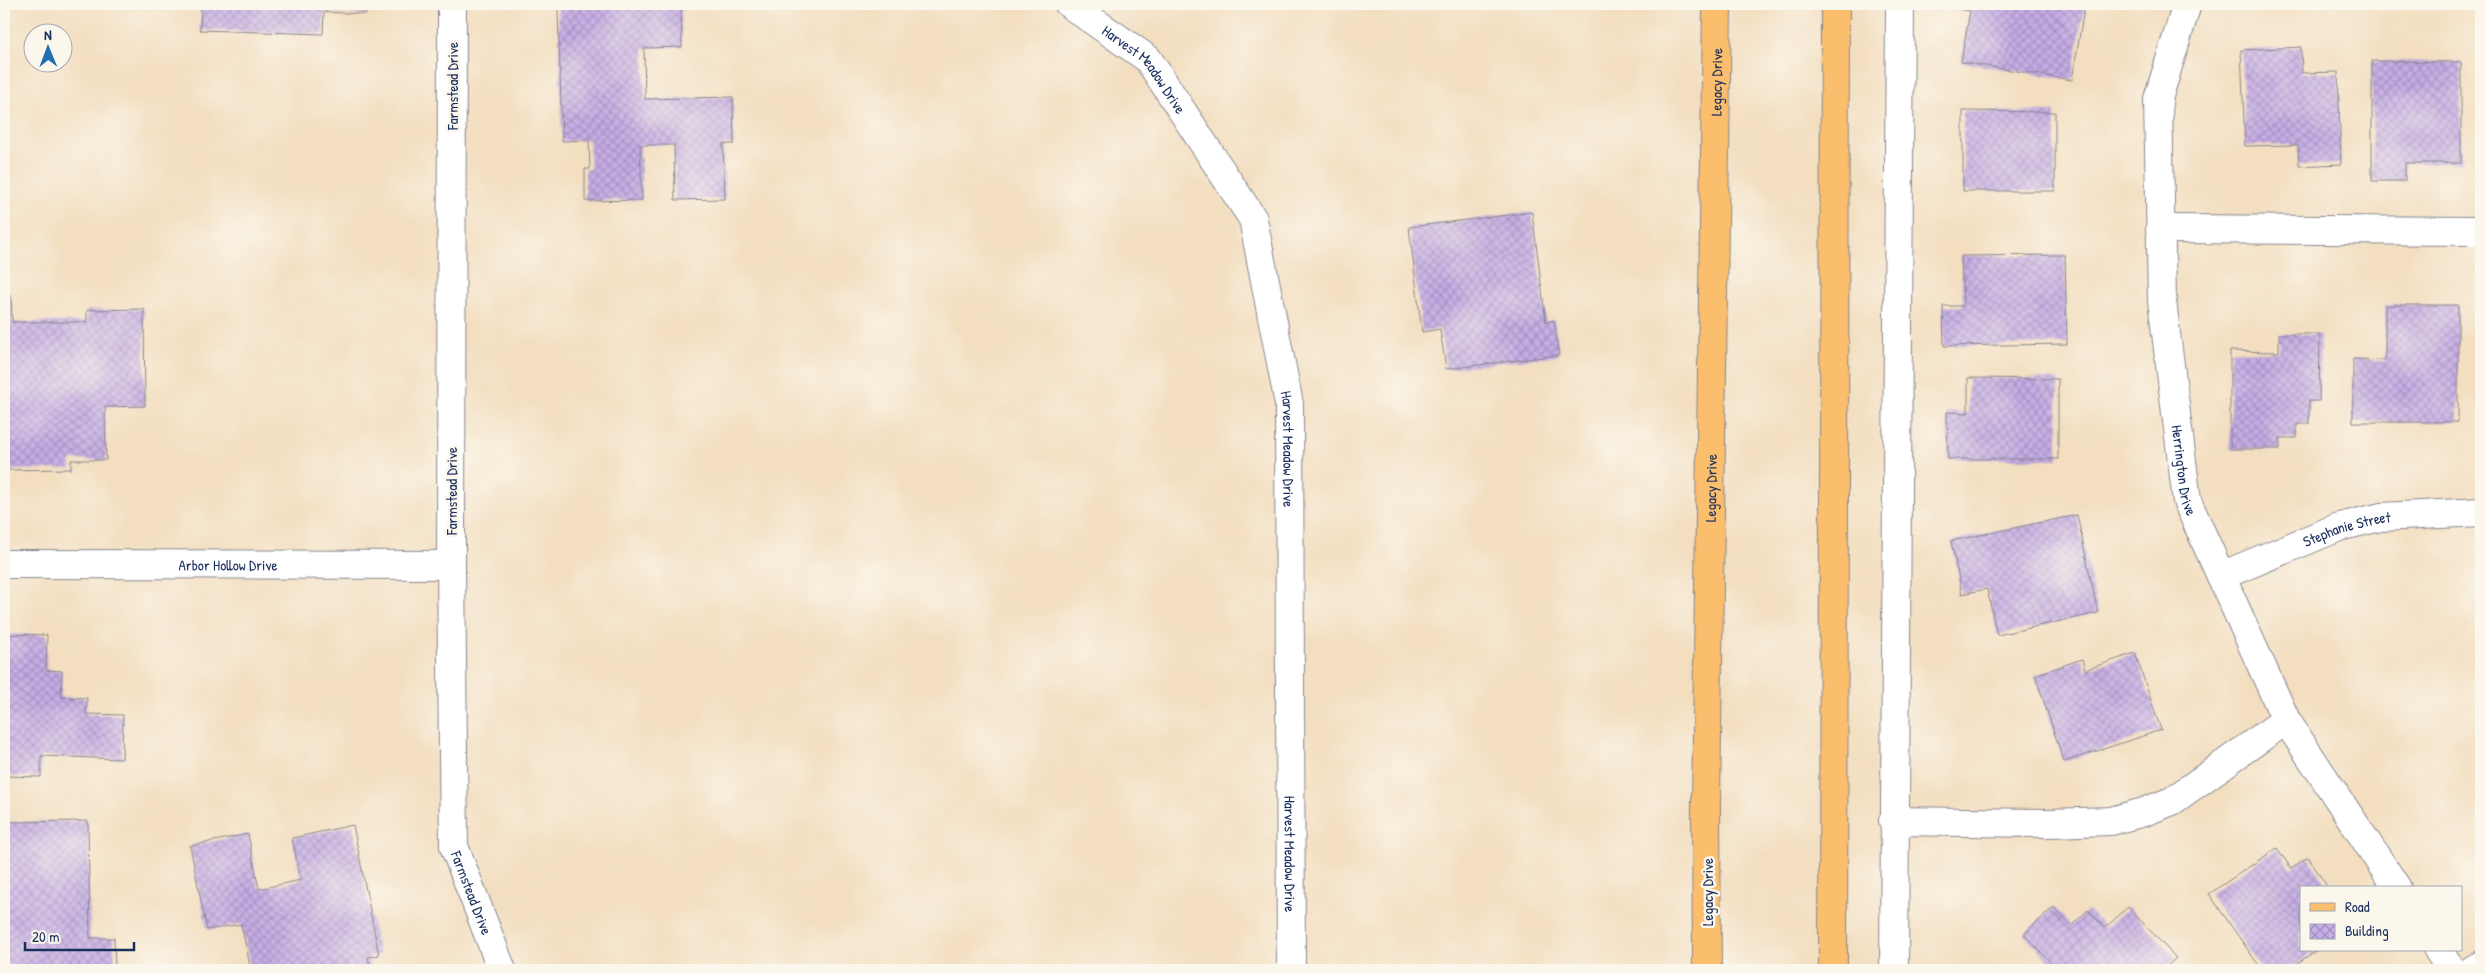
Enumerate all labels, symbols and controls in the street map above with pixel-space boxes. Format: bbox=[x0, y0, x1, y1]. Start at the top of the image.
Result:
street label: Harvest Meadow Drive bbox=[1098, 20, 1191, 117]
north arrow bbox=[22, 22, 72, 72]
text: N bbox=[44, 25, 52, 44]
street label: Farmstead Drive bbox=[442, 42, 463, 131]
street label: Legacy Drive bbox=[1705, 48, 1727, 116]
street label: Harvest Meadow Drive bbox=[1276, 389, 1300, 507]
street label: Herrington Drive bbox=[2167, 424, 2203, 519]
street label: Farmstead Drive bbox=[441, 447, 462, 536]
street label: Legacy Drive bbox=[1699, 454, 1721, 522]
street label: Stephanie Street bbox=[2300, 506, 2392, 551]
street label: Arbor Hollow Drive bbox=[179, 554, 277, 575]
street label: Harvest Meadow Drive bbox=[1280, 796, 1301, 912]
street label: Farmstead Drive bbox=[446, 847, 498, 937]
street label: Legacy Drive bbox=[1697, 858, 1718, 926]
legend bbox=[2300, 886, 2462, 952]
text: Road bbox=[2345, 896, 2370, 917]
scale bar bbox=[25, 919, 134, 951]
text: Building bbox=[2345, 920, 2389, 941]
text: 20 m bbox=[32, 926, 59, 947]

